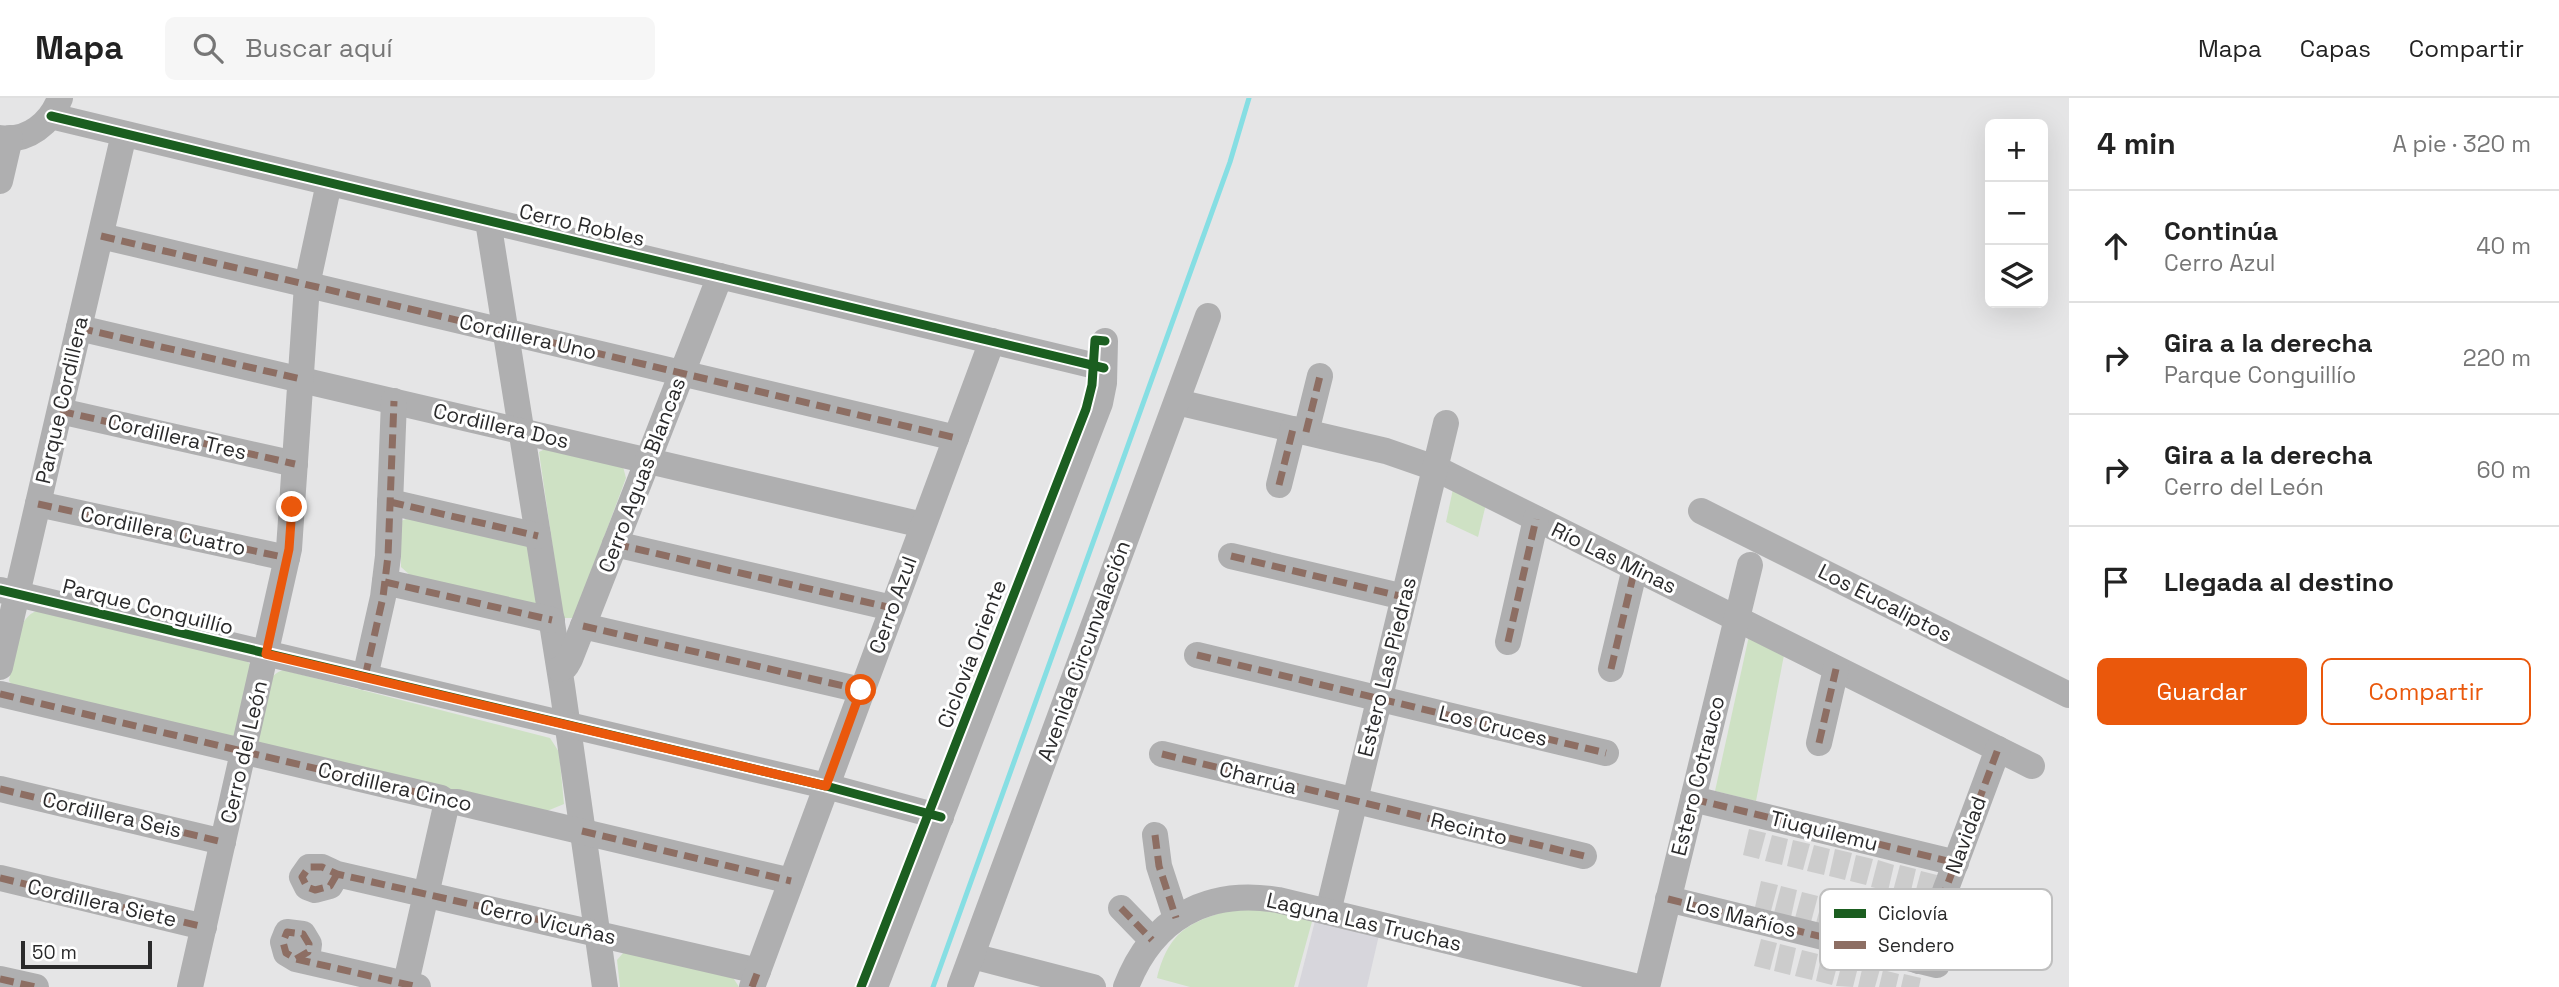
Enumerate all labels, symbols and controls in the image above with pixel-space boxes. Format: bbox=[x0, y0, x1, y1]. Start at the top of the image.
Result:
search box bbox=[165, 17, 655, 80]
text: Mapa bbox=[35, 27, 123, 69]
icon: search bbox=[189, 29, 227, 67]
text: Buscar aquí bbox=[245, 31, 393, 65]
text: Mapa bbox=[2198, 33, 2262, 64]
text: Capas bbox=[2300, 33, 2371, 64]
text: Compartir bbox=[2409, 33, 2524, 64]
map controls bbox=[1985, 119, 2048, 308]
button: + bbox=[1985, 119, 2048, 182]
text: 4 min bbox=[2097, 124, 2176, 163]
text: A pie · 320 m bbox=[2393, 129, 2531, 159]
button: − bbox=[1985, 182, 2048, 245]
street label: Cerro Robles bbox=[517, 197, 648, 252]
text: Continúa bbox=[2164, 214, 2278, 248]
icon: ahead bbox=[2097, 227, 2135, 265]
text: 40 m bbox=[2476, 231, 2531, 261]
button: layers bbox=[1985, 245, 2048, 308]
text: Cerro Azul bbox=[2164, 248, 2275, 278]
street label: Cordillera Uno bbox=[457, 308, 599, 365]
street label: Parque Cordillera bbox=[29, 313, 94, 486]
text: Gira a la derecha bbox=[2164, 326, 2373, 360]
icon: right bbox=[2097, 339, 2135, 377]
text: 220 m bbox=[2463, 343, 2531, 373]
text: Parque Conguillío bbox=[2164, 360, 2356, 390]
street label: Cerro Aguas Blancas bbox=[592, 373, 691, 576]
street label: Cordillera Dos bbox=[431, 397, 572, 454]
street label: Cordillera Tres bbox=[105, 407, 249, 466]
text: Gira a la derecha bbox=[2164, 438, 2373, 472]
icon: right bbox=[2097, 451, 2135, 489]
text: 60 m bbox=[2476, 455, 2531, 485]
text: Cerro del León bbox=[2164, 472, 2324, 502]
route end bbox=[276, 491, 307, 522]
street label: Cordillera Cuatro bbox=[78, 500, 248, 561]
street label: Río Las Minas bbox=[1547, 516, 1681, 599]
street label: Avenida Circunvalación bbox=[1031, 537, 1136, 765]
street label: Cerro Azul bbox=[862, 552, 923, 657]
street label: Los Eucaliptos bbox=[1814, 557, 1957, 648]
icon: arrive bbox=[2097, 563, 2135, 601]
text: Llegada al destino bbox=[2164, 565, 2394, 599]
street label: Parque Conguillío bbox=[60, 572, 237, 641]
street label: Estero Las Piedras bbox=[1351, 574, 1422, 760]
street label: Ciclovía Oriente bbox=[931, 576, 1012, 732]
button: Guardar bbox=[2097, 658, 2307, 725]
button: Compartir bbox=[2321, 658, 2531, 725]
route start bbox=[845, 674, 876, 705]
street label: Cerro del León bbox=[214, 678, 273, 826]
street label: Estero Cotrauco bbox=[1665, 693, 1730, 859]
street label: Los Cruces bbox=[1436, 699, 1550, 752]
street label: Charrúa bbox=[1216, 755, 1300, 800]
street label: Cordillera Cinco bbox=[315, 756, 475, 817]
street label: Cordillera Seis bbox=[40, 785, 184, 844]
street label: Navidad bbox=[1939, 792, 1992, 877]
street label: Tiuquilemu bbox=[1767, 804, 1881, 857]
street label: Recinto bbox=[1428, 806, 1510, 851]
street label: Cordillera Siete bbox=[25, 872, 179, 933]
street label: Laguna Las Truchas bbox=[1264, 886, 1464, 957]
legend bbox=[1820, 889, 2052, 970]
street label: Los Mañíos bbox=[1683, 890, 1799, 943]
street label: Cerro Vicuñas bbox=[477, 893, 619, 950]
text: Ciclovía bbox=[1878, 901, 1948, 926]
text: Sendero bbox=[1878, 933, 1955, 958]
scale bar bbox=[21, 938, 152, 970]
text: 50 m bbox=[32, 940, 77, 965]

